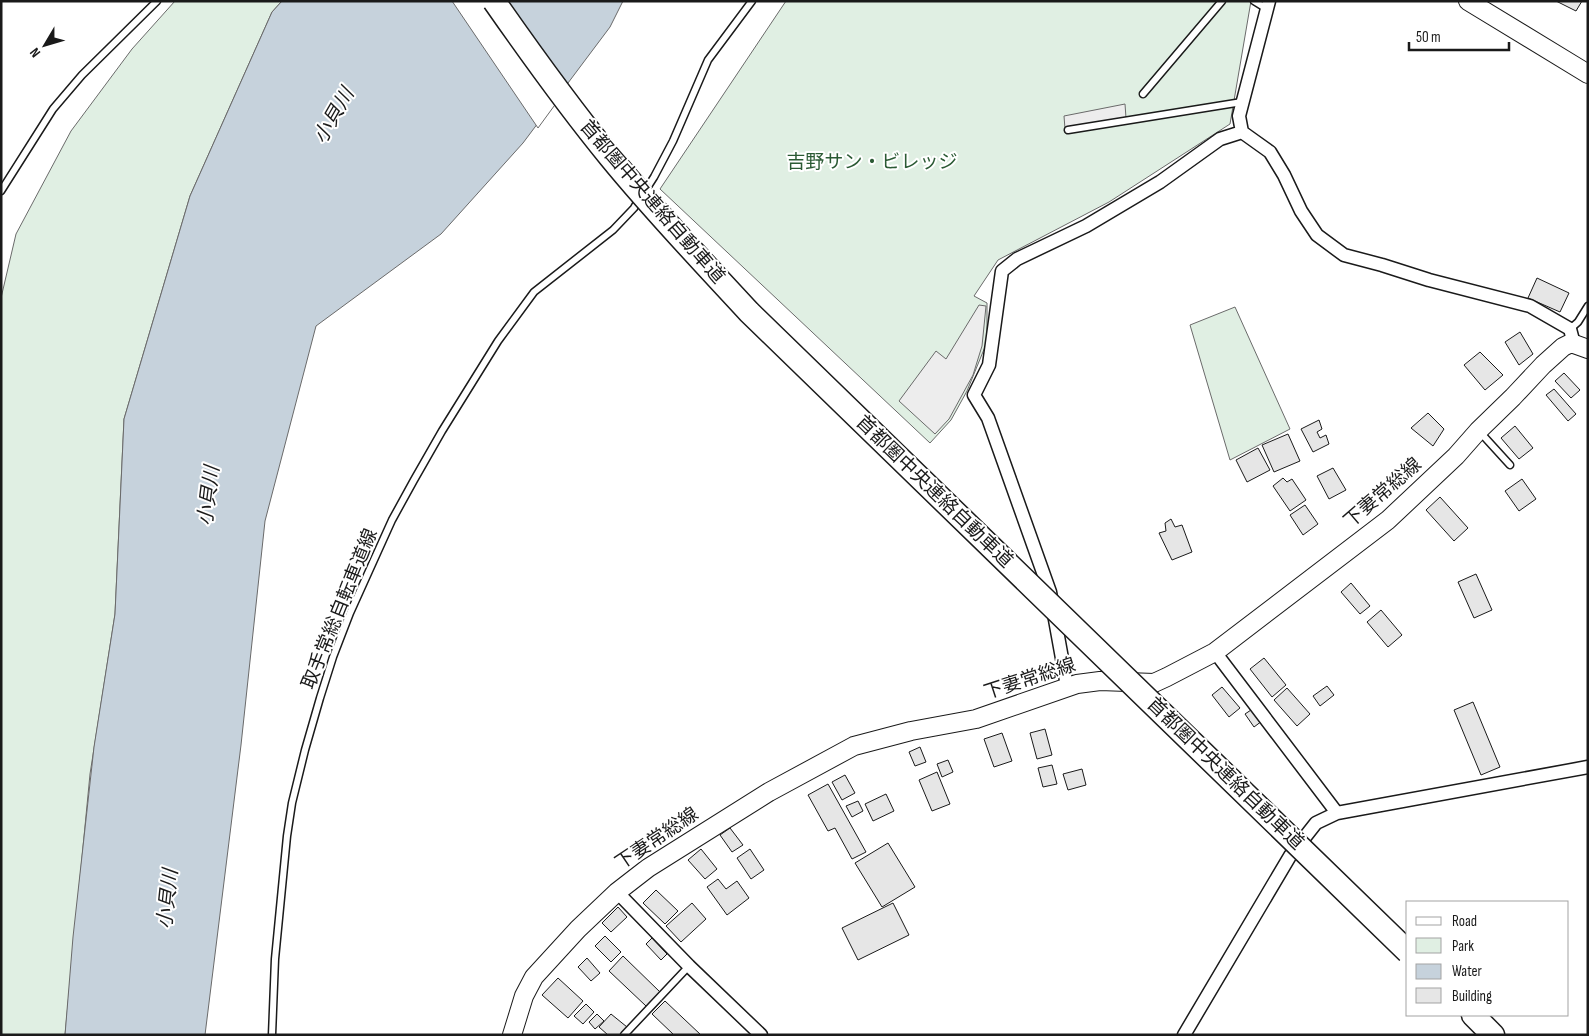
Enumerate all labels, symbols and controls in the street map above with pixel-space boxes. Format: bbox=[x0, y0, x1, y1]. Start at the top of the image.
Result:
north arrow bbox=[20, 20, 70, 70]
scale bar bbox=[1409, 20, 1509, 52]
text: 50 m bbox=[1416, 28, 1441, 47]
text: N bbox=[26, 45, 44, 61]
water label: 小貝川 bbox=[309, 82, 360, 148]
street label: 首都圏中央連絡自動車道 bbox=[575, 116, 729, 288]
park label: 吉野サン・ビレッジ bbox=[786, 151, 958, 174]
street label: 首都圏中央連絡自動車道 bbox=[851, 411, 1017, 573]
street label: 下妻常総線 bbox=[1340, 453, 1426, 533]
water label: 小貝川 bbox=[193, 463, 225, 527]
street label: 取手常総自転車道線 bbox=[297, 525, 383, 693]
street label: 下妻常総線 bbox=[981, 653, 1079, 705]
street label: 首都圏中央連絡自動車道 bbox=[1142, 693, 1308, 855]
street label: 下妻常総線 bbox=[611, 803, 703, 875]
water label: 小貝川 bbox=[153, 866, 183, 930]
legend bbox=[1406, 901, 1569, 1016]
text: Road bbox=[1452, 912, 1477, 931]
text: Park bbox=[1452, 937, 1474, 956]
text: Water bbox=[1452, 962, 1483, 981]
text: Building bbox=[1452, 987, 1492, 1006]

